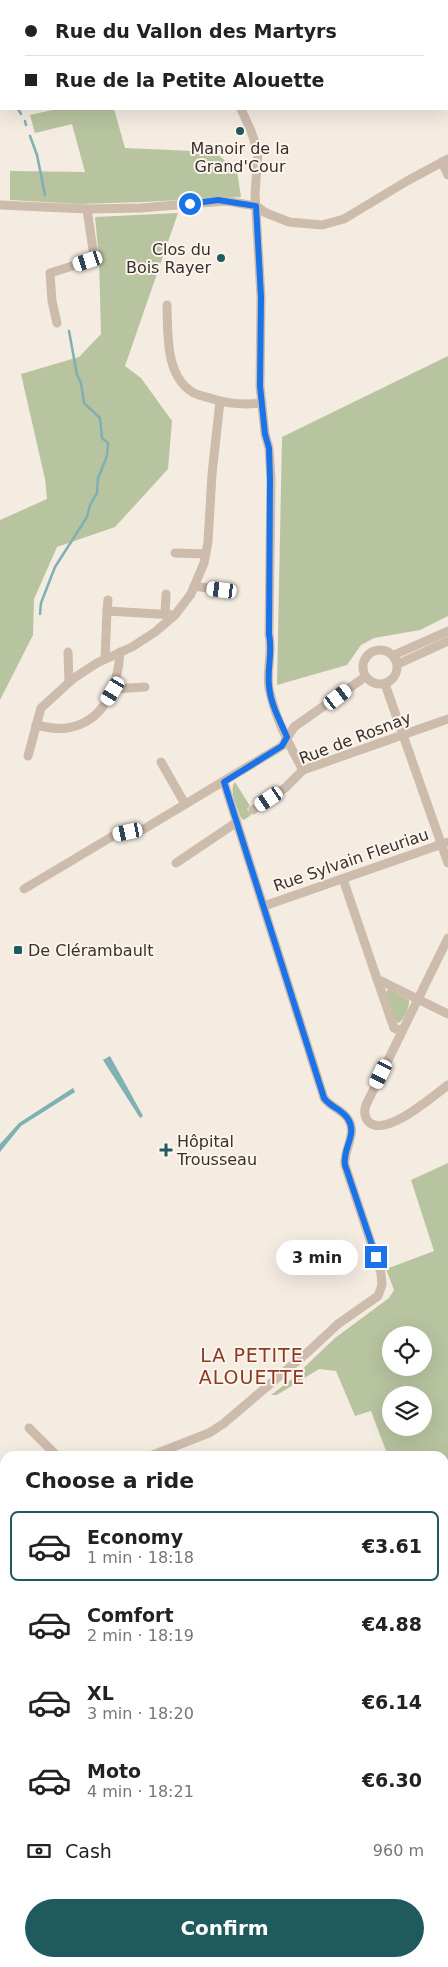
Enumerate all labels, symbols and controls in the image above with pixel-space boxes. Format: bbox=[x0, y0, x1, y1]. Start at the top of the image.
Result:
text: Rue du Vallon des Martyrs bbox=[55, 20, 337, 42]
text: Rue de la Petite Alouette bbox=[55, 69, 324, 91]
marker: Manoir de la Grand'Cour bbox=[234, 125, 246, 137]
place label: Manoir de la Grand'Cour bbox=[191, 139, 289, 176]
route start bbox=[179, 193, 201, 215]
place label: Clos du Bois Rayer bbox=[126, 240, 211, 277]
car bbox=[71, 249, 104, 273]
marker: Clos du Bois Rayer bbox=[215, 252, 227, 264]
car bbox=[206, 581, 237, 599]
car bbox=[98, 674, 127, 708]
car bbox=[321, 682, 354, 712]
street label: Rue de Rosnay bbox=[296, 708, 414, 768]
car bbox=[252, 784, 285, 814]
car bbox=[111, 822, 144, 842]
street label: Rue Sylvain Fleuriau bbox=[271, 824, 431, 896]
place label: De Clérambault bbox=[28, 941, 154, 960]
marker: De Clérambault bbox=[12, 944, 24, 956]
car bbox=[367, 1057, 394, 1091]
place label: Hôpital Trousseau bbox=[176, 1132, 257, 1169]
marker: Hôpital Trousseau bbox=[159, 1143, 173, 1157]
callout: 3 min bbox=[276, 1240, 358, 1274]
route end bbox=[365, 1246, 387, 1268]
text: 3 min bbox=[292, 1248, 342, 1267]
map controls bbox=[382, 1326, 432, 1436]
button: locate bbox=[382, 1326, 432, 1376]
district label: LA PETITE ALOUETTE bbox=[199, 1344, 305, 1388]
button: layers bbox=[382, 1386, 432, 1436]
text: Choose a ride bbox=[25, 1468, 194, 1493]
icon: car bbox=[27, 1524, 72, 1569]
text: Economy bbox=[87, 1526, 183, 1548]
text: €3.61 bbox=[362, 1535, 422, 1557]
text: 1 min · 18:18 bbox=[87, 1548, 194, 1567]
icon: car bbox=[27, 1602, 72, 1647]
text: Comfort bbox=[87, 1604, 174, 1626]
text: €4.88 bbox=[362, 1613, 422, 1635]
text: 2 min · 18:19 bbox=[87, 1626, 194, 1645]
icon: car bbox=[27, 1680, 72, 1725]
text: XL bbox=[87, 1682, 114, 1704]
text: €6.14 bbox=[362, 1691, 422, 1713]
text: 3 min · 18:20 bbox=[87, 1704, 194, 1723]
icon: car bbox=[27, 1758, 72, 1803]
text: Moto bbox=[87, 1760, 141, 1782]
text: €6.30 bbox=[362, 1769, 422, 1791]
text: 4 min · 18:21 bbox=[87, 1782, 194, 1801]
icon: cash bbox=[25, 1837, 53, 1865]
text: Cash bbox=[65, 1840, 112, 1862]
text: 960 m bbox=[373, 1841, 424, 1860]
button: Confirm bbox=[25, 1899, 424, 1957]

